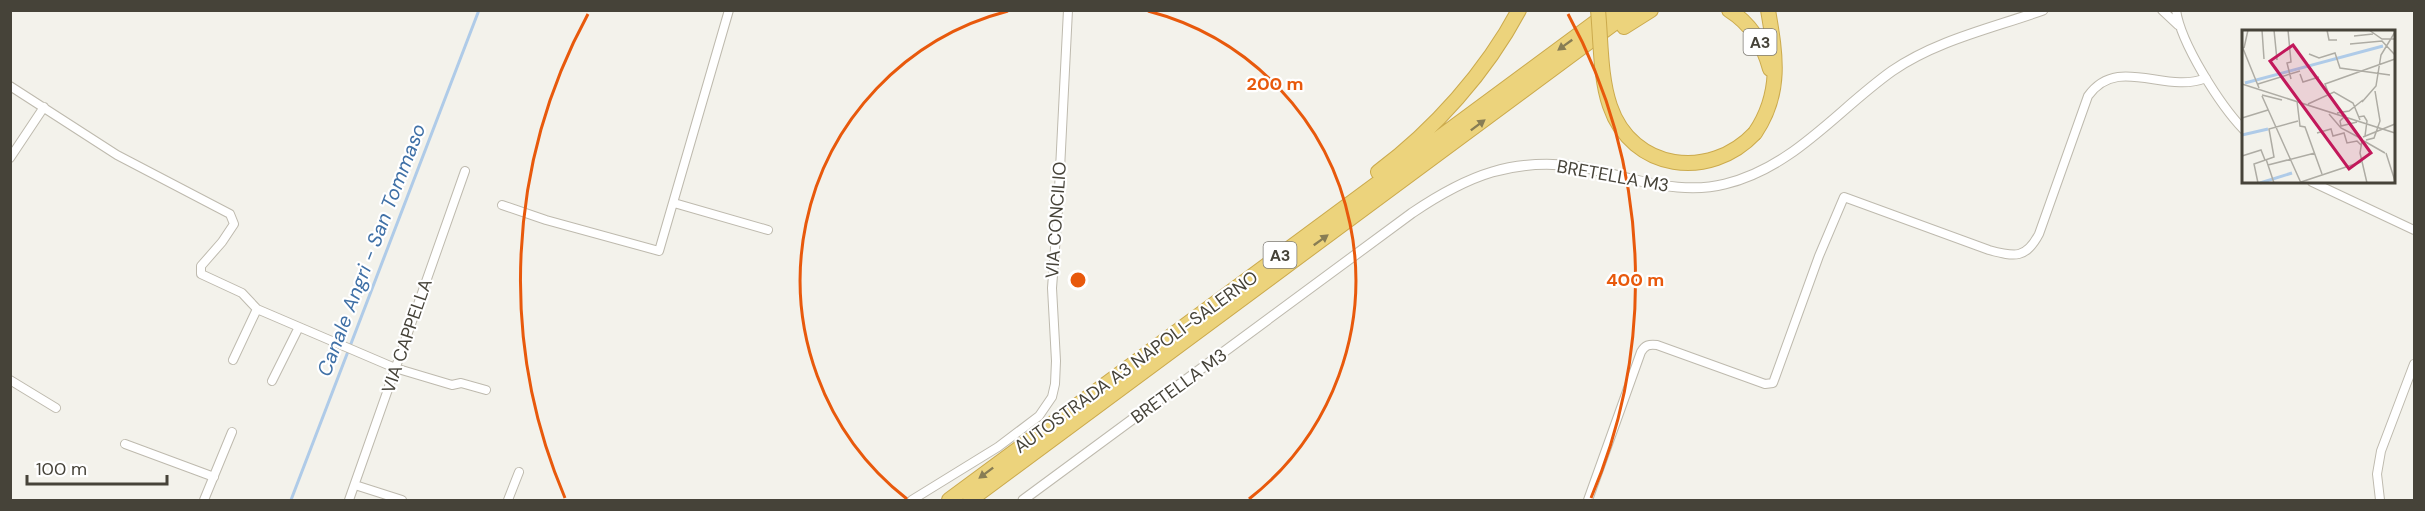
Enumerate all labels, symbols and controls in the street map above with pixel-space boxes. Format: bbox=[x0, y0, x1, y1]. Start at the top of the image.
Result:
road number: A3 bbox=[1744, 29, 1776, 55]
inset map bbox=[2242, 30, 2395, 183]
one-way arrow bbox=[1557, 39, 1573, 51]
text: 200 m bbox=[1247, 72, 1303, 96]
one-way arrow bbox=[1470, 118, 1486, 131]
water label: Canale Angri - San Tommaso bbox=[311, 120, 431, 380]
street label: BRETELLA M3 bbox=[1555, 154, 1671, 198]
street label: VIA CONCILIO bbox=[1040, 161, 1072, 279]
one-way arrow bbox=[1313, 234, 1329, 247]
road number: A3 bbox=[1264, 242, 1296, 268]
street label: AUTOSTRADA A3 NAPOLI-SALERNO bbox=[1009, 265, 1263, 459]
text: 400 m bbox=[1606, 268, 1664, 292]
centre of rings bbox=[1068, 270, 1088, 290]
street label: VIA CAPPELLA bbox=[376, 276, 438, 396]
street label: BRETELLA M3 bbox=[1126, 343, 1232, 429]
scale bar bbox=[27, 448, 166, 486]
text: 100 m bbox=[36, 457, 87, 481]
one-way arrow bbox=[978, 467, 994, 479]

